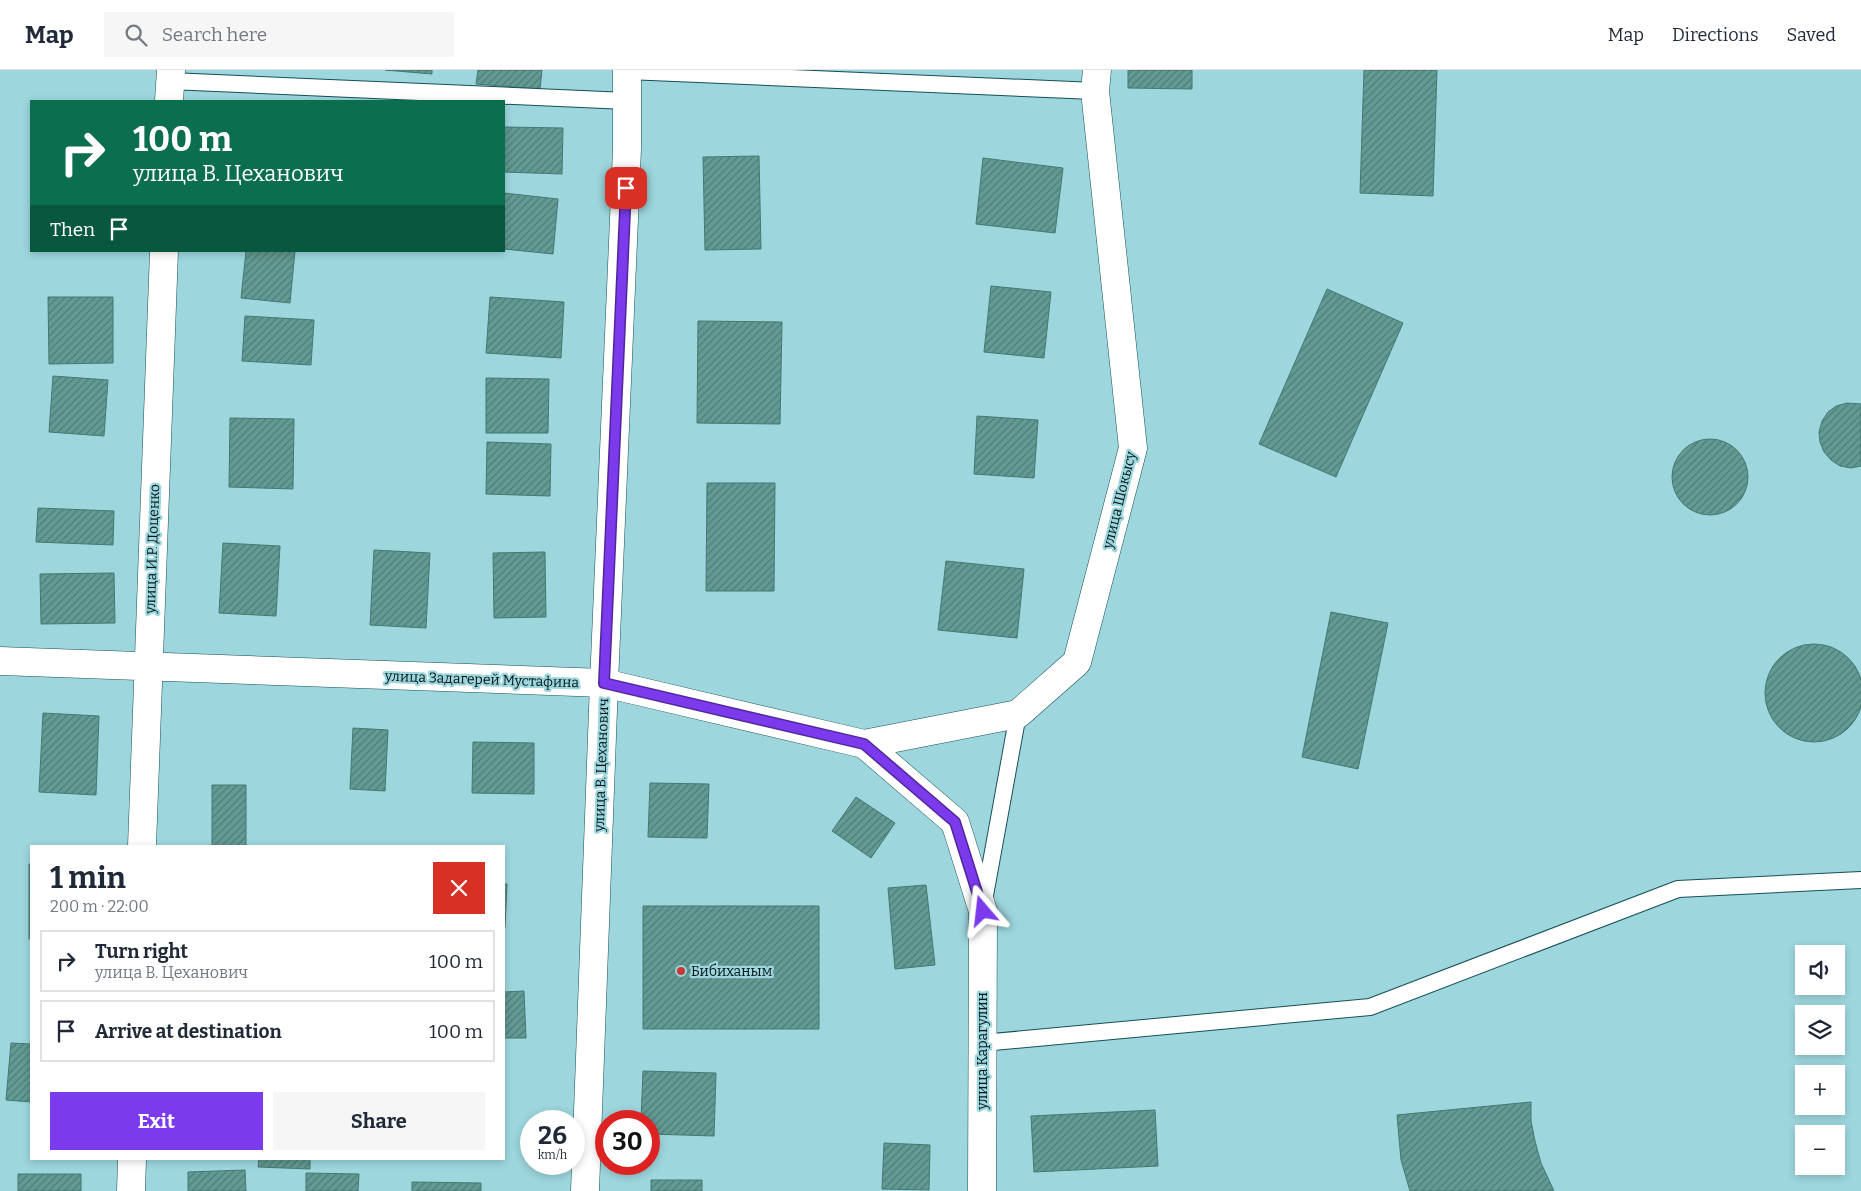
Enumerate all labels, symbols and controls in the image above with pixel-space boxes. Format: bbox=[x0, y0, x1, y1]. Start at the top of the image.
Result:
search box bbox=[104, 12, 454, 57]
text: Map bbox=[25, 21, 74, 49]
icon: search bbox=[122, 21, 150, 49]
text: Search here bbox=[162, 23, 267, 46]
text: Map bbox=[1608, 24, 1644, 46]
text: Directions bbox=[1672, 24, 1759, 46]
text: Saved bbox=[1787, 24, 1836, 46]
text: 100 m bbox=[133, 118, 232, 160]
icon: right bbox=[50, 120, 115, 185]
text: улица В. Цеханович bbox=[133, 160, 343, 187]
pin bbox=[605, 167, 647, 209]
icon: arrive bbox=[612, 174, 640, 202]
icon: arrive bbox=[105, 215, 133, 243]
text: Then bbox=[50, 218, 95, 241]
street label: улица Шокысу bbox=[1099, 449, 1140, 552]
street label: улица И.Р. Доценко bbox=[142, 484, 163, 615]
street label: улица Задагерей Мустафина bbox=[384, 668, 580, 691]
street label: улица В. Цеханович bbox=[591, 698, 612, 833]
text: 1 min bbox=[50, 860, 126, 896]
button: close bbox=[433, 862, 485, 914]
position arrow bbox=[956, 884, 1008, 936]
text: 200 m · 22:00 bbox=[50, 897, 149, 916]
text: Turn right bbox=[95, 940, 188, 963]
map controls bbox=[1795, 945, 1845, 1175]
button: sound bbox=[1795, 945, 1845, 995]
icon: right bbox=[52, 947, 80, 975]
text: 100 m bbox=[429, 950, 483, 973]
text: улица В. Цеханович bbox=[95, 963, 248, 982]
place label: Бибиханым bbox=[691, 963, 773, 980]
marker: Бибиханым bbox=[675, 965, 687, 977]
street label: улица Карагулин bbox=[974, 992, 991, 1111]
button: layers bbox=[1795, 1005, 1845, 1055]
icon: arrive bbox=[52, 1017, 80, 1045]
text: Arrive at destination bbox=[95, 1020, 282, 1043]
text: 100 m bbox=[429, 1020, 483, 1043]
button: + bbox=[1795, 1065, 1845, 1115]
button: Exit bbox=[50, 1092, 263, 1150]
button: Share bbox=[273, 1092, 485, 1150]
speed limit sign: 30 bbox=[595, 1110, 660, 1175]
text: 26 bbox=[538, 1121, 567, 1151]
button: − bbox=[1795, 1125, 1845, 1175]
text: km/h bbox=[538, 1148, 567, 1162]

